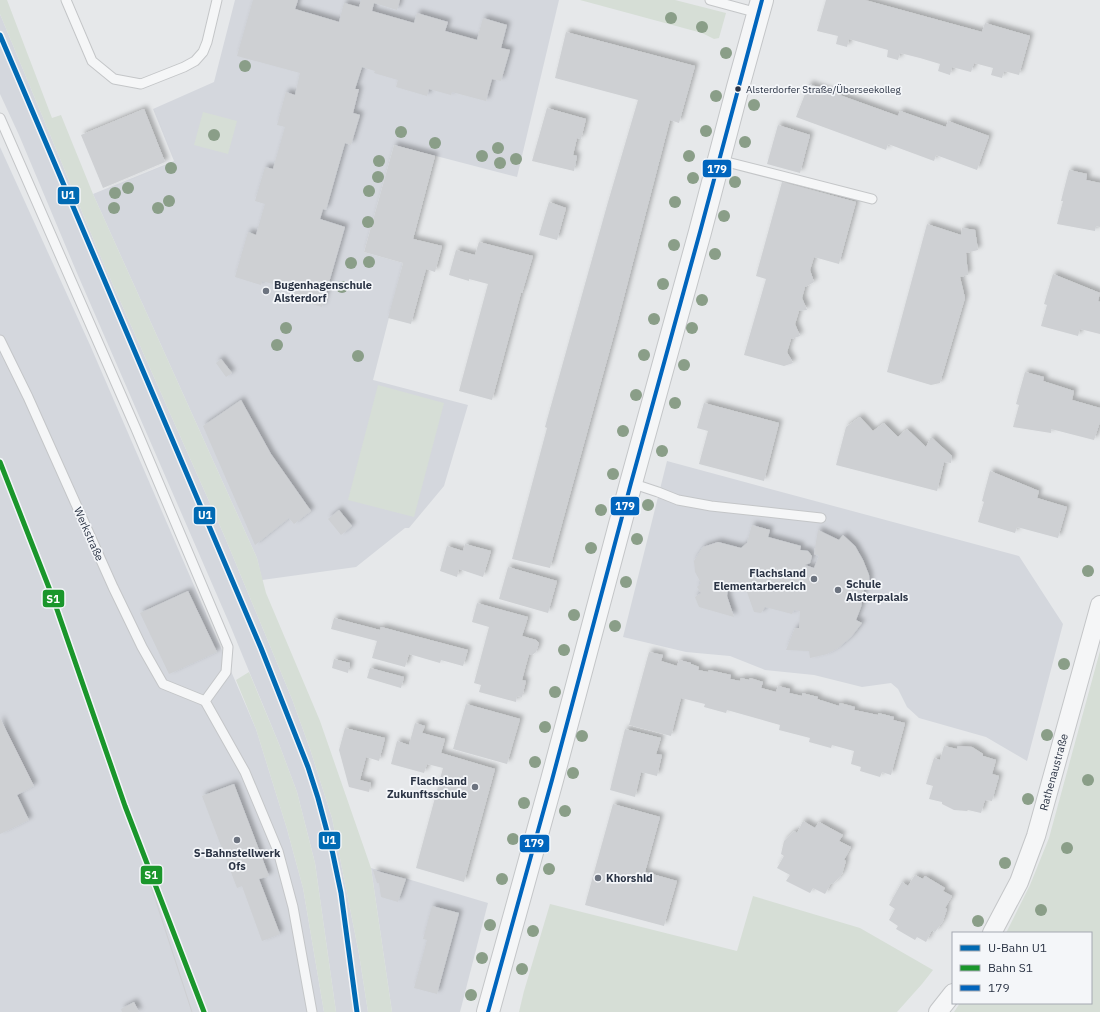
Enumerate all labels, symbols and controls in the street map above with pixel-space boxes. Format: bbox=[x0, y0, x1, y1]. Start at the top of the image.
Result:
place label: Alsterdorfer Straße/Überseekolleg bbox=[746, 83, 902, 96]
marker: Alsterdorfer Straße/Überseekolleg bbox=[733, 84, 743, 94]
line badge: 179 bbox=[702, 159, 732, 178]
text: 179 bbox=[707, 162, 727, 176]
line badge: U1 bbox=[57, 186, 80, 205]
text: U1 bbox=[61, 188, 76, 202]
place label: Bugenhagenschule Alsterdorf bbox=[274, 278, 372, 305]
marker: Bugenhagenschule Alsterdorf bbox=[261, 286, 271, 296]
line badge: 179 bbox=[610, 496, 640, 516]
text: 179 bbox=[615, 499, 635, 513]
street label: Werkstraße bbox=[71, 505, 107, 563]
line badge: U1 bbox=[193, 506, 216, 525]
text: U1 bbox=[198, 508, 213, 522]
place label: Flachsland Elementarbereich bbox=[713, 566, 806, 593]
marker: Flachsland Elementarbereich bbox=[809, 574, 819, 584]
place label: Schule Alsterpalais bbox=[846, 577, 909, 604]
marker: Schule Alsterpalais bbox=[833, 585, 843, 595]
line badge: S1 bbox=[42, 589, 65, 608]
text: S1 bbox=[46, 592, 60, 606]
street label: Rathenaustraße bbox=[1036, 732, 1071, 812]
place label: Flachsland Zukunftsschule bbox=[387, 774, 467, 801]
marker: Flachsland Zukunftsschule bbox=[470, 782, 480, 792]
line badge: U1 bbox=[318, 831, 341, 850]
text: U1 bbox=[322, 833, 337, 847]
line badge: 179 bbox=[519, 834, 550, 853]
marker: S-Bahnstellwerk Ofs bbox=[232, 835, 242, 845]
text: 179 bbox=[524, 836, 544, 850]
place label: S-Bahnstellwerk Ofs bbox=[194, 846, 281, 873]
line badge: S1 bbox=[140, 865, 163, 885]
text: S1 bbox=[144, 868, 158, 882]
place label: Khorshid bbox=[606, 871, 653, 885]
marker: Khorshid bbox=[593, 873, 603, 883]
legend bbox=[952, 932, 1092, 1004]
text: U-Bahn U1 bbox=[988, 940, 1047, 955]
text: Bahn S1 bbox=[988, 960, 1033, 975]
text: 179 bbox=[988, 980, 1010, 995]

